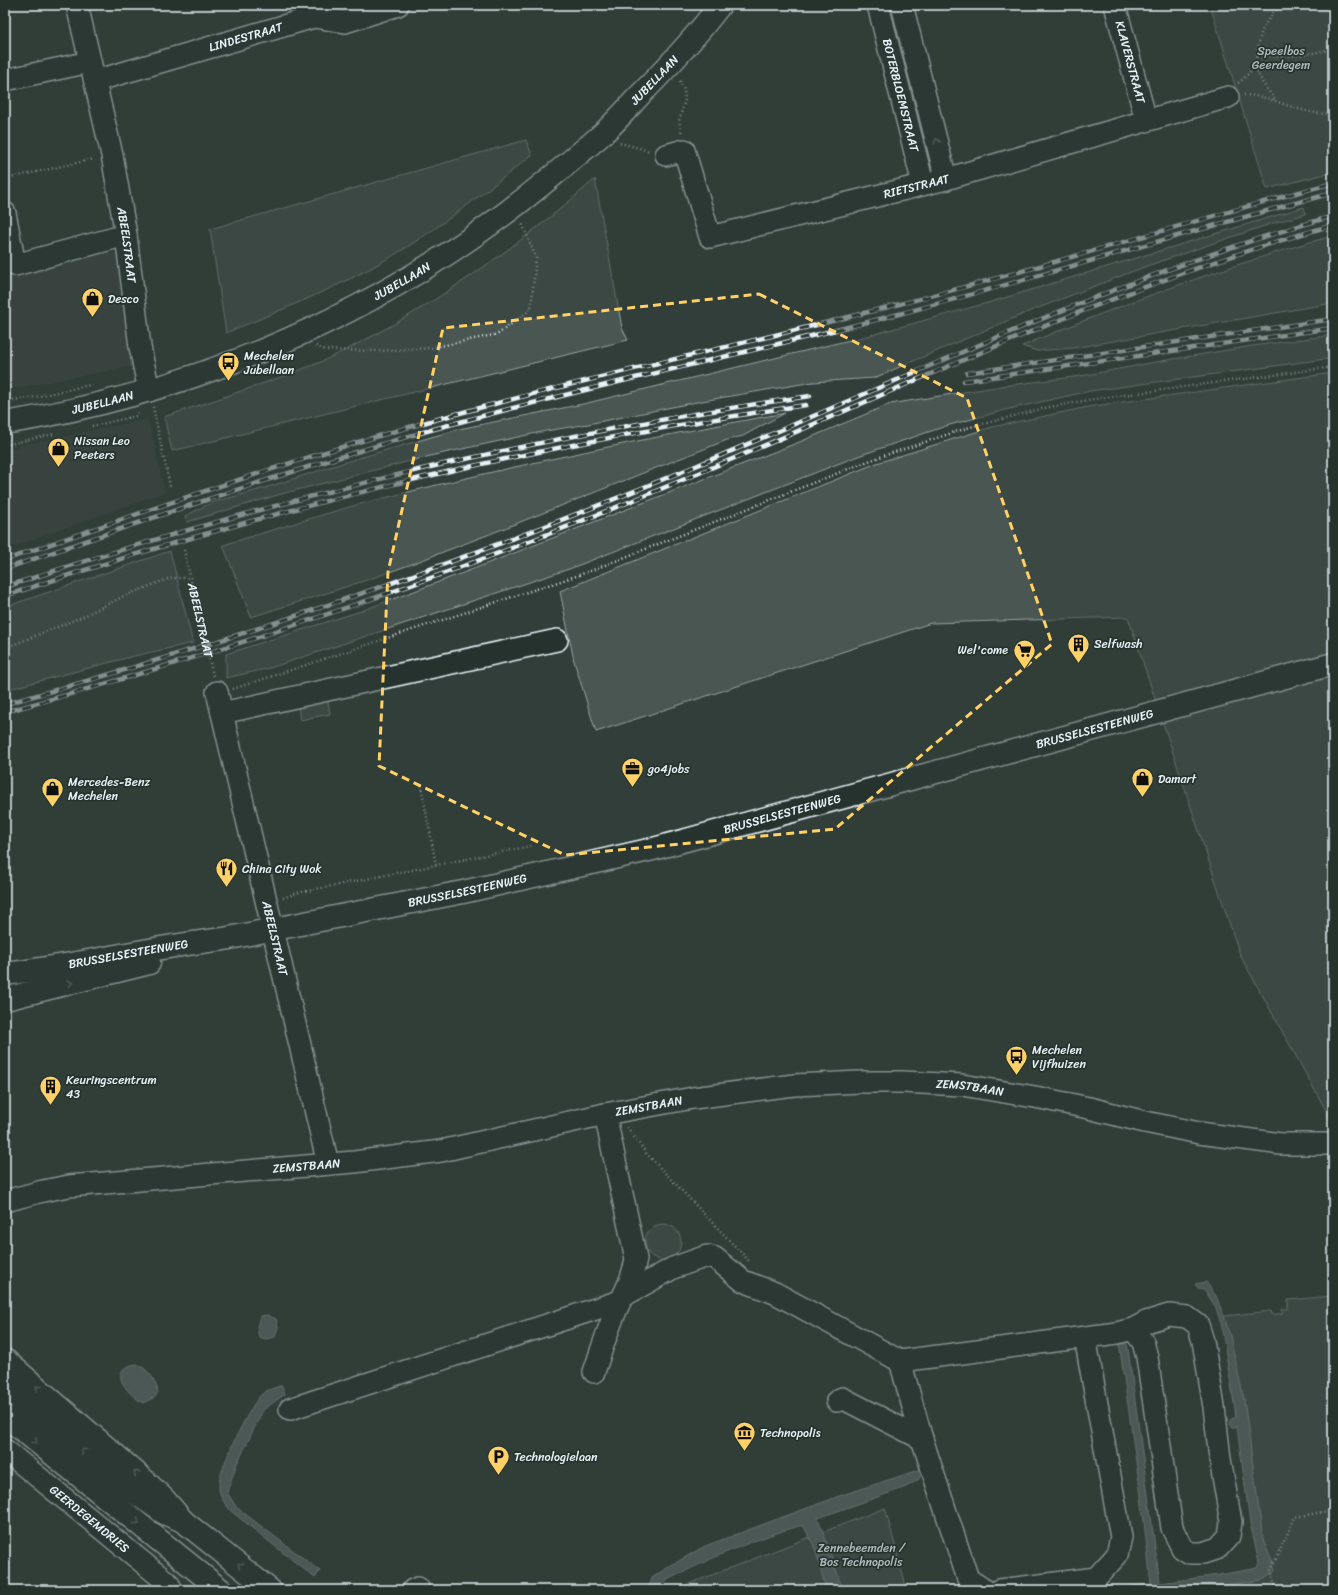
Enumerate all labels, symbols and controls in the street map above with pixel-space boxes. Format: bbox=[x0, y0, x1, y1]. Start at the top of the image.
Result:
street label: LINDESTRAAT bbox=[206, 15, 287, 58]
street label: KLAVERSTRAAT bbox=[1109, 18, 1152, 106]
street label: BOTERBLOEMSTRAAT bbox=[876, 36, 926, 156]
park label: Speelbos Geerdegem bbox=[1252, 40, 1310, 76]
street label: JUBELLAAN bbox=[624, 49, 685, 111]
one-way arrow bbox=[933, 138, 941, 144]
street label: RIETSTRAAT bbox=[881, 167, 953, 205]
street label: ABEELSTRAAT bbox=[110, 204, 143, 285]
street label: JUBELLAAN bbox=[369, 256, 436, 307]
shop icon: Desco bbox=[80, 286, 106, 319]
place label: Desco bbox=[108, 288, 139, 310]
place label: Mechelen Jubellaan bbox=[243, 345, 295, 381]
bus stop icon: Mechelen Jubellaan bbox=[215, 350, 241, 383]
street label: JUBELLAAN bbox=[69, 384, 137, 421]
place label: Nissan Leo Peeters bbox=[74, 430, 130, 466]
shop icon: Nissan Leo Peeters bbox=[46, 435, 72, 468]
street label: ABEELSTRAAT bbox=[181, 580, 220, 661]
building icon: Selfwash bbox=[1066, 631, 1092, 664]
place label: Selfwash bbox=[1094, 633, 1142, 655]
supermarket icon: Wel'come bbox=[1011, 637, 1037, 670]
place label: Wel'come bbox=[958, 639, 1008, 661]
street label: BRUSSELSESTEENWEG bbox=[1033, 702, 1156, 755]
office icon: go4jobs bbox=[620, 756, 646, 789]
place label: go4jobs bbox=[647, 758, 690, 780]
shop icon: Damart bbox=[1129, 766, 1155, 799]
place label: Damart bbox=[1158, 768, 1197, 790]
place label: Mercedes-Benz Mechelen bbox=[68, 771, 150, 807]
shop icon: Mercedes-Benz Mechelen bbox=[40, 776, 66, 809]
street label: BRUSSELSESTEENWEG bbox=[721, 787, 843, 840]
restaurant icon: China City Wok bbox=[213, 856, 239, 889]
place label: China City Wok bbox=[242, 858, 322, 880]
street label: BRUSSELSESTEENWEG bbox=[406, 867, 529, 914]
street label: ABEELSTRAAT bbox=[255, 898, 295, 979]
street label: BRUSSELSESTEENWEG bbox=[67, 933, 190, 975]
one-way arrow bbox=[67, 980, 73, 988]
place label: Mechelen Vijfhuizen bbox=[1032, 1039, 1086, 1075]
bus stop icon: Mechelen Vijfhuizen bbox=[1004, 1044, 1030, 1077]
place label: Keuringscentrum 43 bbox=[66, 1069, 157, 1105]
street label: ZEMSTBAAN bbox=[935, 1073, 1006, 1103]
building icon: Keuringscentrum 43 bbox=[38, 1074, 64, 1107]
street label: ZEMSTBAAN bbox=[613, 1089, 685, 1123]
street label: ZEMSTBAAN bbox=[271, 1152, 342, 1180]
one-way arrow bbox=[35, 1386, 42, 1393]
museum icon: Technopolis bbox=[731, 1420, 757, 1453]
place label: Technopolis bbox=[760, 1422, 821, 1444]
one-way arrow bbox=[31, 1436, 38, 1443]
parking icon: Technologielaan bbox=[486, 1444, 512, 1477]
place label: Technologielaan bbox=[514, 1446, 598, 1468]
one-way arrow bbox=[80, 1448, 87, 1455]
one-way arrow bbox=[134, 1471, 141, 1478]
street label: GEERDEGEMDRIES bbox=[44, 1479, 135, 1559]
one-way arrow bbox=[132, 1518, 139, 1525]
park label: Zennebeemden / Bos Technopolis bbox=[817, 1537, 907, 1573]
one-way arrow bbox=[237, 1563, 244, 1570]

